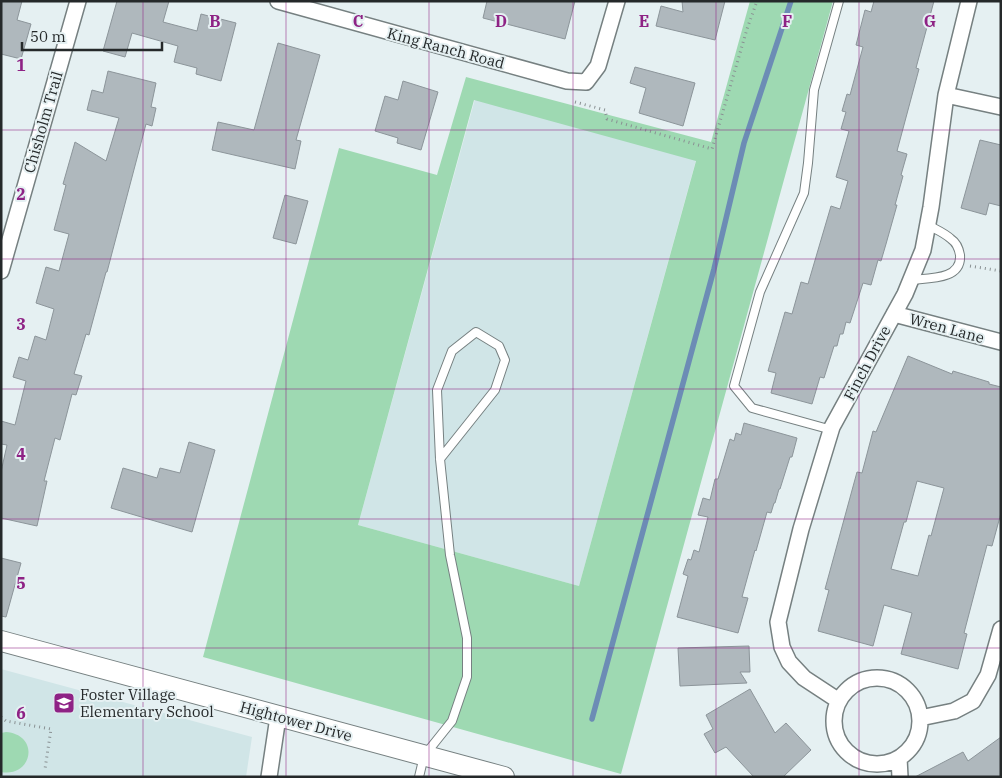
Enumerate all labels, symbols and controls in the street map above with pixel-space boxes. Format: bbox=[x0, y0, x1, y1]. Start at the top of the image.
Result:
text: B bbox=[209, 11, 221, 31]
text: C bbox=[353, 11, 363, 31]
text: D bbox=[495, 11, 507, 31]
text: E bbox=[639, 11, 649, 31]
text: F bbox=[782, 11, 792, 31]
text: G bbox=[924, 11, 936, 31]
scale bar bbox=[22, 20, 162, 52]
street label: King Ranch Road bbox=[385, 23, 507, 73]
text: 50 m bbox=[30, 27, 66, 46]
text: 1 bbox=[16, 55, 26, 75]
street label: Chisholm Trail bbox=[19, 69, 67, 175]
text: 2 bbox=[16, 184, 26, 204]
street label: Wren Lane bbox=[908, 309, 986, 347]
text: 3 bbox=[16, 314, 26, 334]
street label: Finch Drive bbox=[839, 322, 895, 404]
text: 4 bbox=[16, 444, 26, 464]
text: 5 bbox=[16, 573, 26, 593]
place label: Foster Village Elementary School bbox=[80, 685, 214, 721]
school or university icon: Foster Village Elementary School bbox=[52, 691, 76, 715]
street label: Hightower Drive bbox=[238, 697, 354, 745]
text: 6 bbox=[16, 703, 26, 723]

